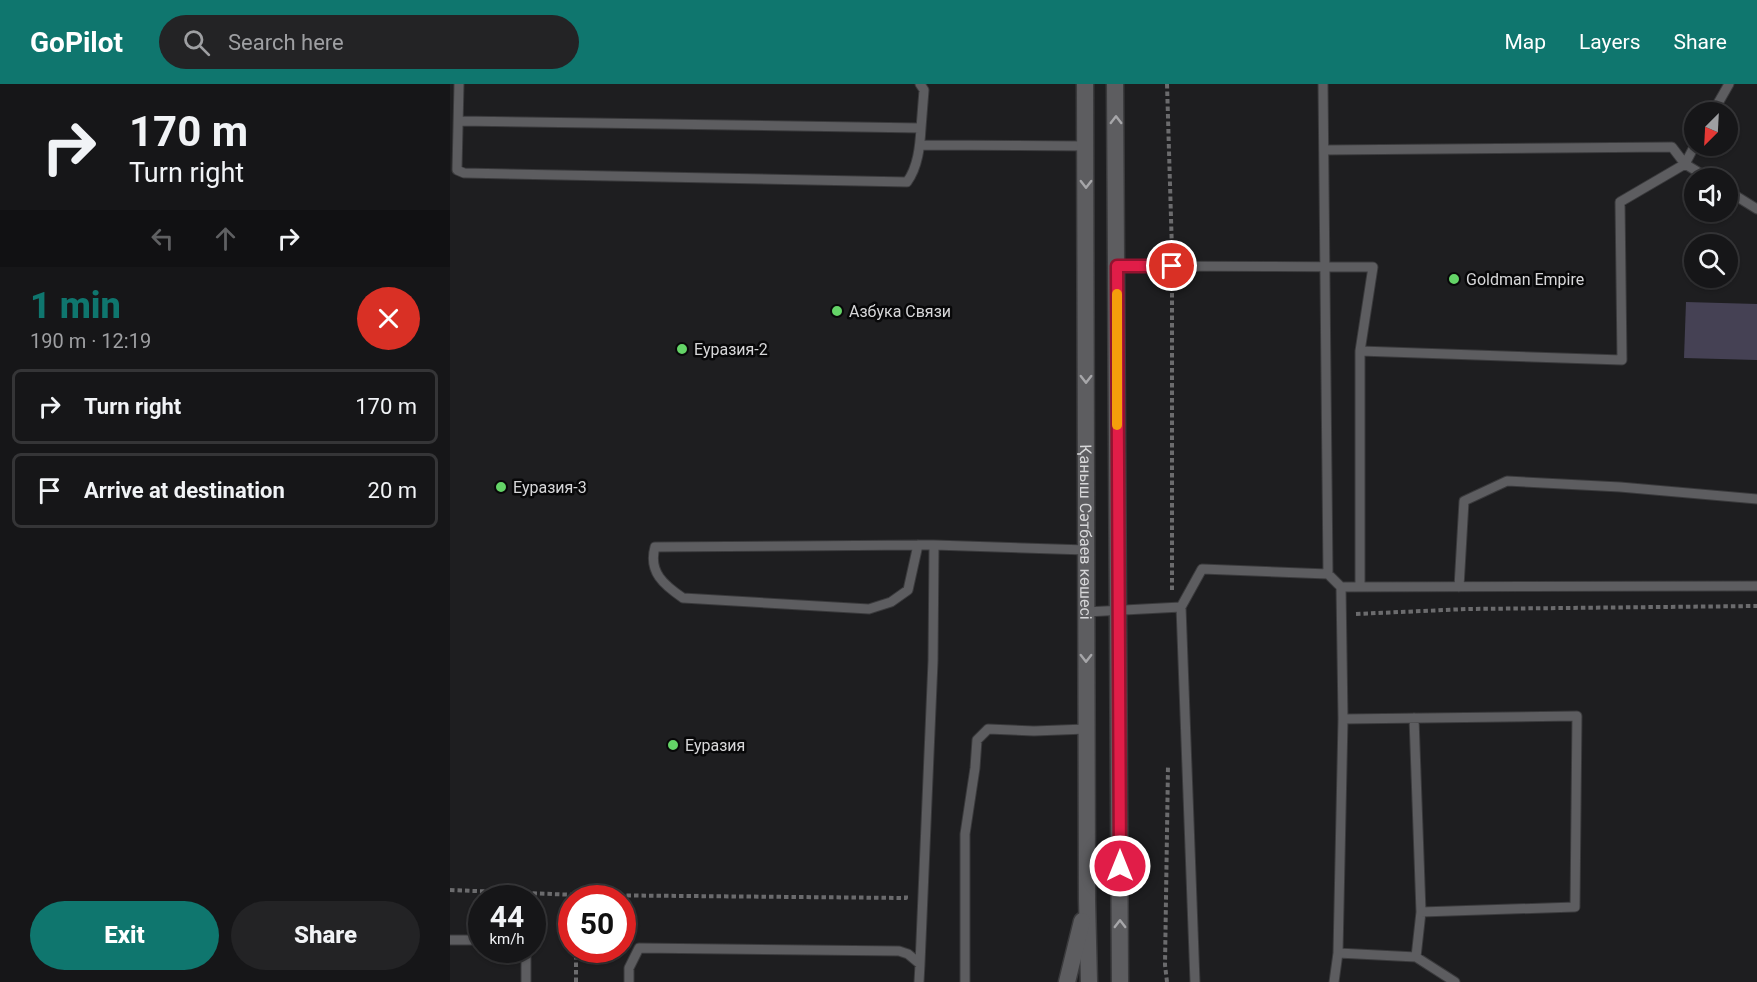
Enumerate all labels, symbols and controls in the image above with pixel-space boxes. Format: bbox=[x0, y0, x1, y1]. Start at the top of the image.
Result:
search box bbox=[159, 15, 579, 69]
text: GoPilot bbox=[30, 26, 123, 59]
icon: search bbox=[180, 26, 213, 59]
text: Search here bbox=[228, 30, 344, 55]
text: Map bbox=[1504, 30, 1546, 54]
text: Layers bbox=[1579, 30, 1640, 54]
text: Share bbox=[1673, 30, 1727, 54]
north arrow bbox=[1684, 102, 1738, 156]
map controls bbox=[1684, 102, 1738, 288]
text: 170 m bbox=[129, 107, 248, 156]
icon: right bbox=[30, 108, 108, 186]
one-way arrow bbox=[1110, 115, 1122, 124]
text: Turn right bbox=[129, 157, 244, 189]
button: sound bbox=[1684, 168, 1738, 222]
one-way arrow bbox=[1080, 180, 1092, 189]
icon: left bbox=[146, 222, 179, 255]
icon: ahead bbox=[209, 222, 242, 255]
icon: right bbox=[272, 222, 305, 255]
button: search bbox=[1684, 234, 1738, 288]
pin bbox=[1146, 240, 1197, 291]
icon: arrive bbox=[1155, 249, 1188, 282]
place label: Goldman Empire bbox=[1466, 270, 1584, 289]
marker: Goldman Empire bbox=[1447, 272, 1461, 286]
text: 1 min bbox=[30, 285, 121, 327]
button: close bbox=[357, 287, 420, 350]
place label: Азбука Связи bbox=[849, 302, 951, 321]
marker: Азбука Связи bbox=[830, 304, 844, 318]
text: 190 m · 12:19 bbox=[30, 329, 151, 353]
place label: Еуразия-2 bbox=[694, 340, 768, 359]
marker: Еуразия-2 bbox=[675, 342, 689, 356]
one-way arrow bbox=[1080, 375, 1092, 384]
icon: right bbox=[33, 390, 66, 423]
text: Turn right bbox=[84, 394, 181, 419]
text: 170 m bbox=[355, 394, 417, 419]
street label: Қаныш Сәтбаев көшесі bbox=[1076, 444, 1095, 620]
icon: arrive bbox=[33, 474, 66, 507]
text: Arrive at destination bbox=[84, 478, 285, 503]
text: 20 m bbox=[368, 478, 417, 503]
place label: Еуразия-3 bbox=[513, 478, 587, 497]
marker: Еуразия-3 bbox=[494, 480, 508, 494]
one-way arrow bbox=[1080, 654, 1092, 663]
place label: Еуразия bbox=[685, 736, 745, 755]
marker: Еуразия bbox=[666, 738, 680, 752]
position arrow bbox=[1088, 834, 1152, 898]
speed limit sign: 50 bbox=[558, 885, 636, 963]
text: 44 bbox=[490, 899, 524, 934]
button: Exit bbox=[30, 901, 219, 970]
button: Share bbox=[231, 901, 420, 970]
one-way arrow bbox=[1114, 919, 1126, 928]
text: km/h bbox=[489, 930, 525, 948]

